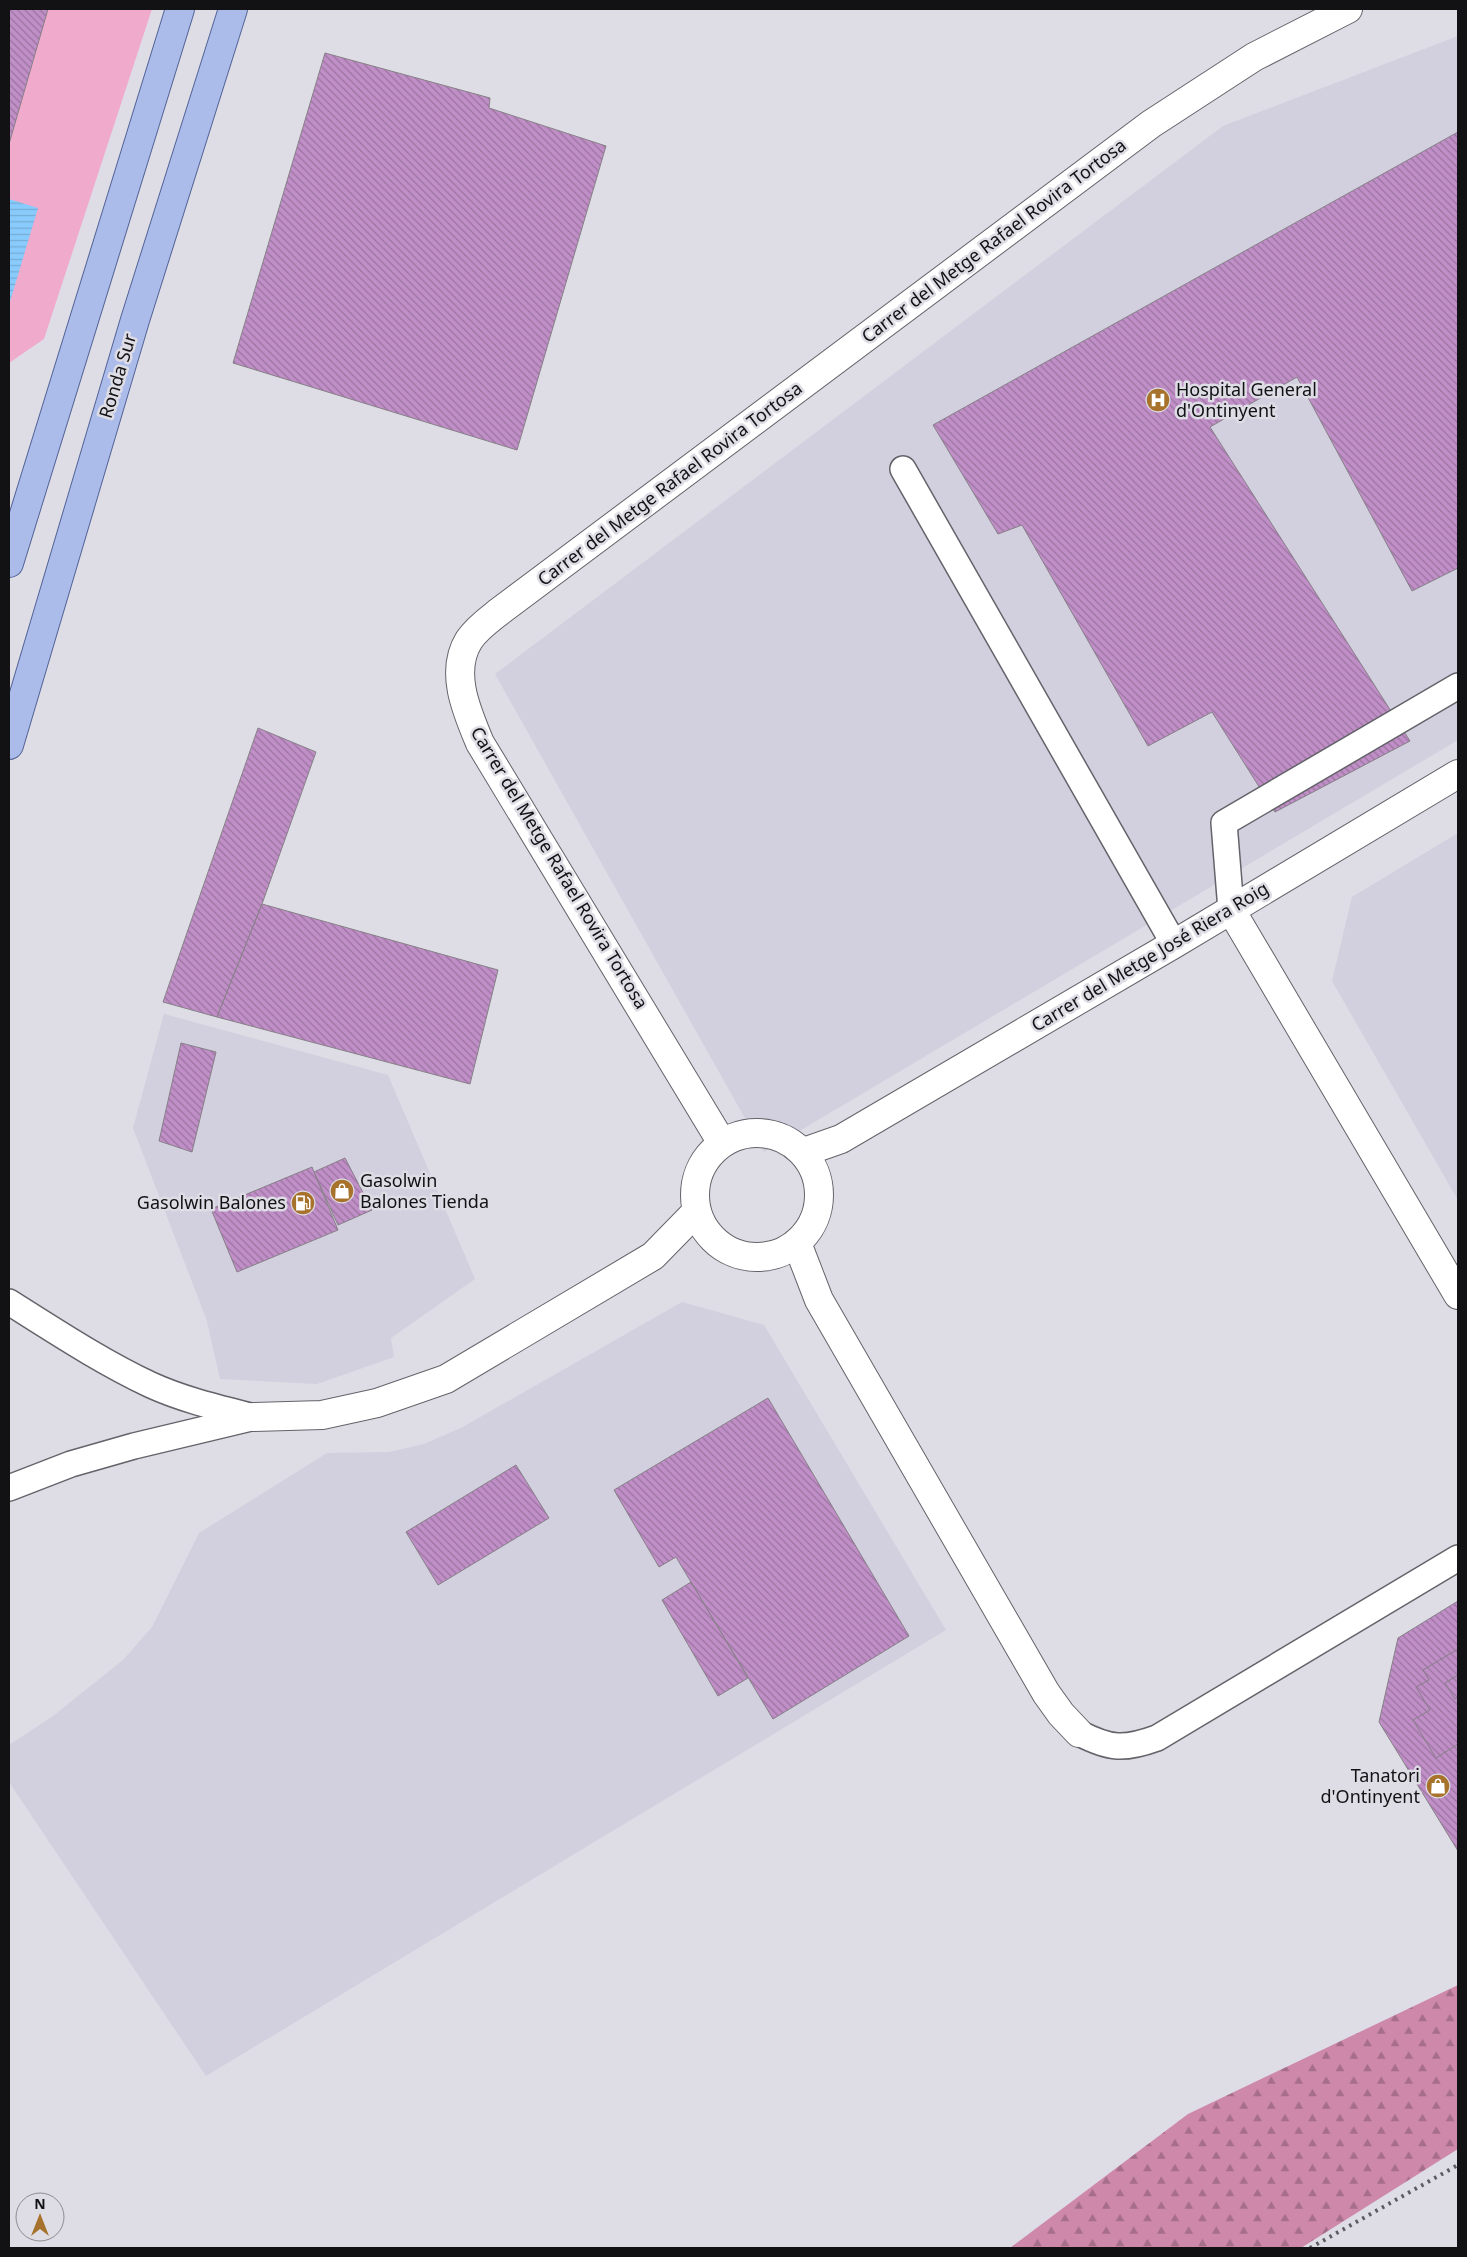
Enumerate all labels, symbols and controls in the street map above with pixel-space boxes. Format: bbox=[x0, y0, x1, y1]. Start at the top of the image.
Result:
street label: Carrer del Metge Rafael Rovira Tortosa bbox=[856, 133, 1131, 348]
street label: Ronda Sur bbox=[93, 330, 141, 421]
street label: Carrer del Metge Rafael Rovira Tortosa bbox=[532, 376, 807, 591]
place label: Hospital General d'Ontinyent bbox=[1176, 377, 1317, 422]
hospital icon: Hospital General d'Ontinyent bbox=[1145, 387, 1171, 413]
street label: Carrer del Metge Rafael Rovira Tortosa bbox=[466, 722, 654, 1013]
street label: Carrer del Metge José Riera Roig bbox=[1026, 876, 1272, 1037]
place label: Gasolwin Balones Tienda bbox=[360, 1168, 489, 1213]
shop icon: Gasolwin Balones Tienda bbox=[329, 1178, 355, 1204]
place label: Gasolwin Balones bbox=[137, 1190, 286, 1214]
fuel station icon: Gasolwin Balones bbox=[290, 1190, 316, 1216]
place label: Tanatori d'Ontinyent bbox=[1320, 1763, 1420, 1808]
shop icon: Tanatori d'Ontinyent bbox=[1425, 1773, 1451, 1799]
north arrow bbox=[15, 2192, 65, 2242]
text: N bbox=[34, 2194, 46, 2213]

